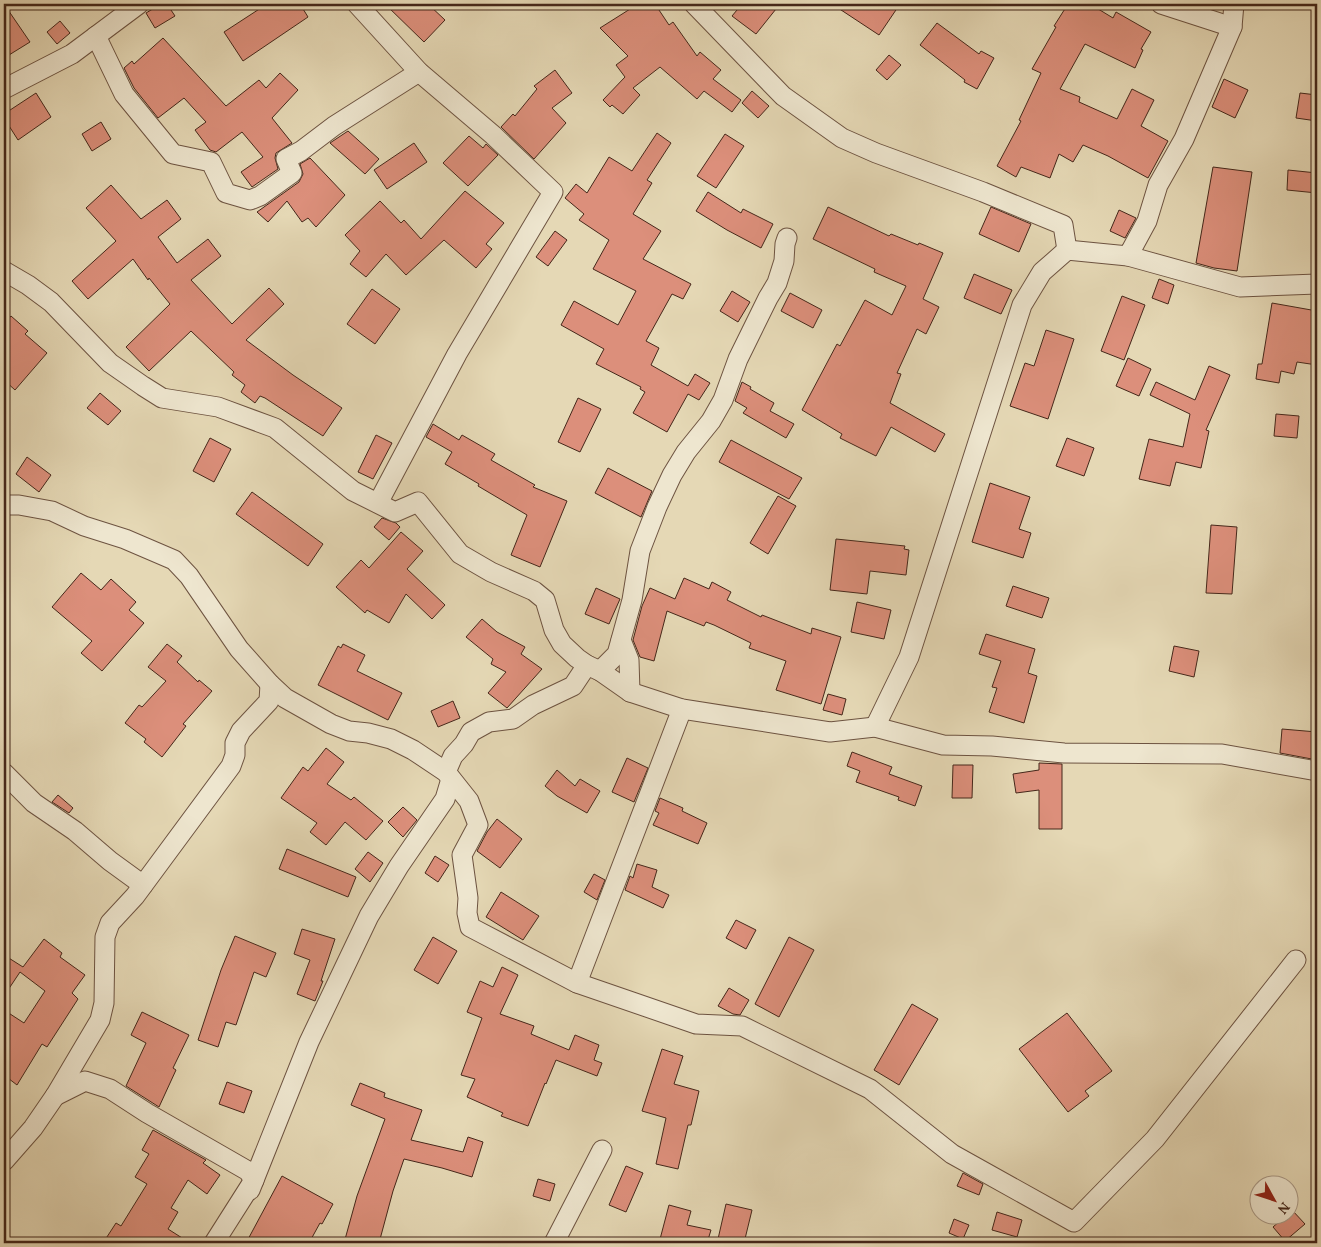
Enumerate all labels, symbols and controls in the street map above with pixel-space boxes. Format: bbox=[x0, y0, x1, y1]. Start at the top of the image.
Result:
north arrow bbox=[1248, 1174, 1298, 1224]
text: N bbox=[1272, 1197, 1293, 1217]

